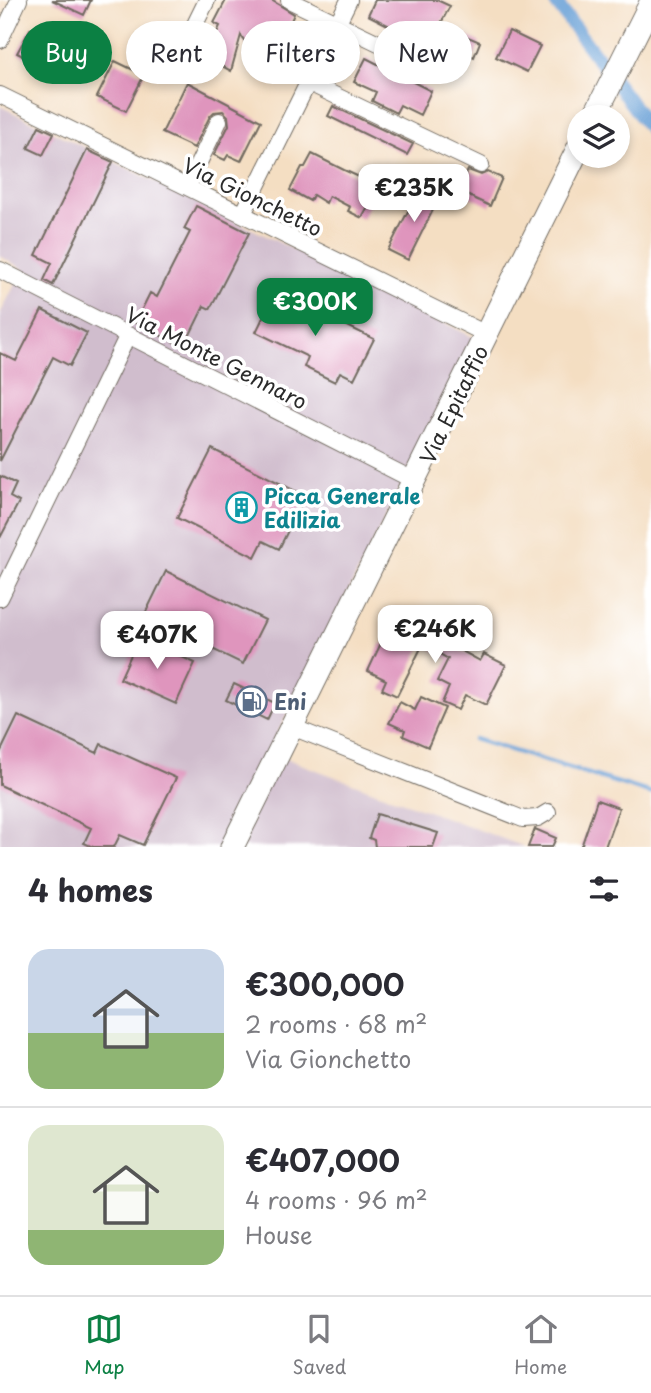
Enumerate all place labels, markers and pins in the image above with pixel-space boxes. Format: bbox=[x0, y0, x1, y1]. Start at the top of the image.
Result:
pin: €235K bbox=[365, 164, 463, 224]
pin: €300K bbox=[266, 278, 364, 338]
place label: Picca Generale Edilizia bbox=[264, 479, 420, 535]
building icon: Picca Generale Edilizia bbox=[224, 490, 258, 524]
pin: €246K bbox=[386, 606, 484, 665]
pin: €407K bbox=[108, 612, 206, 671]
fuel station icon: Eni bbox=[234, 684, 268, 718]
place label: Eni bbox=[274, 685, 307, 717]

